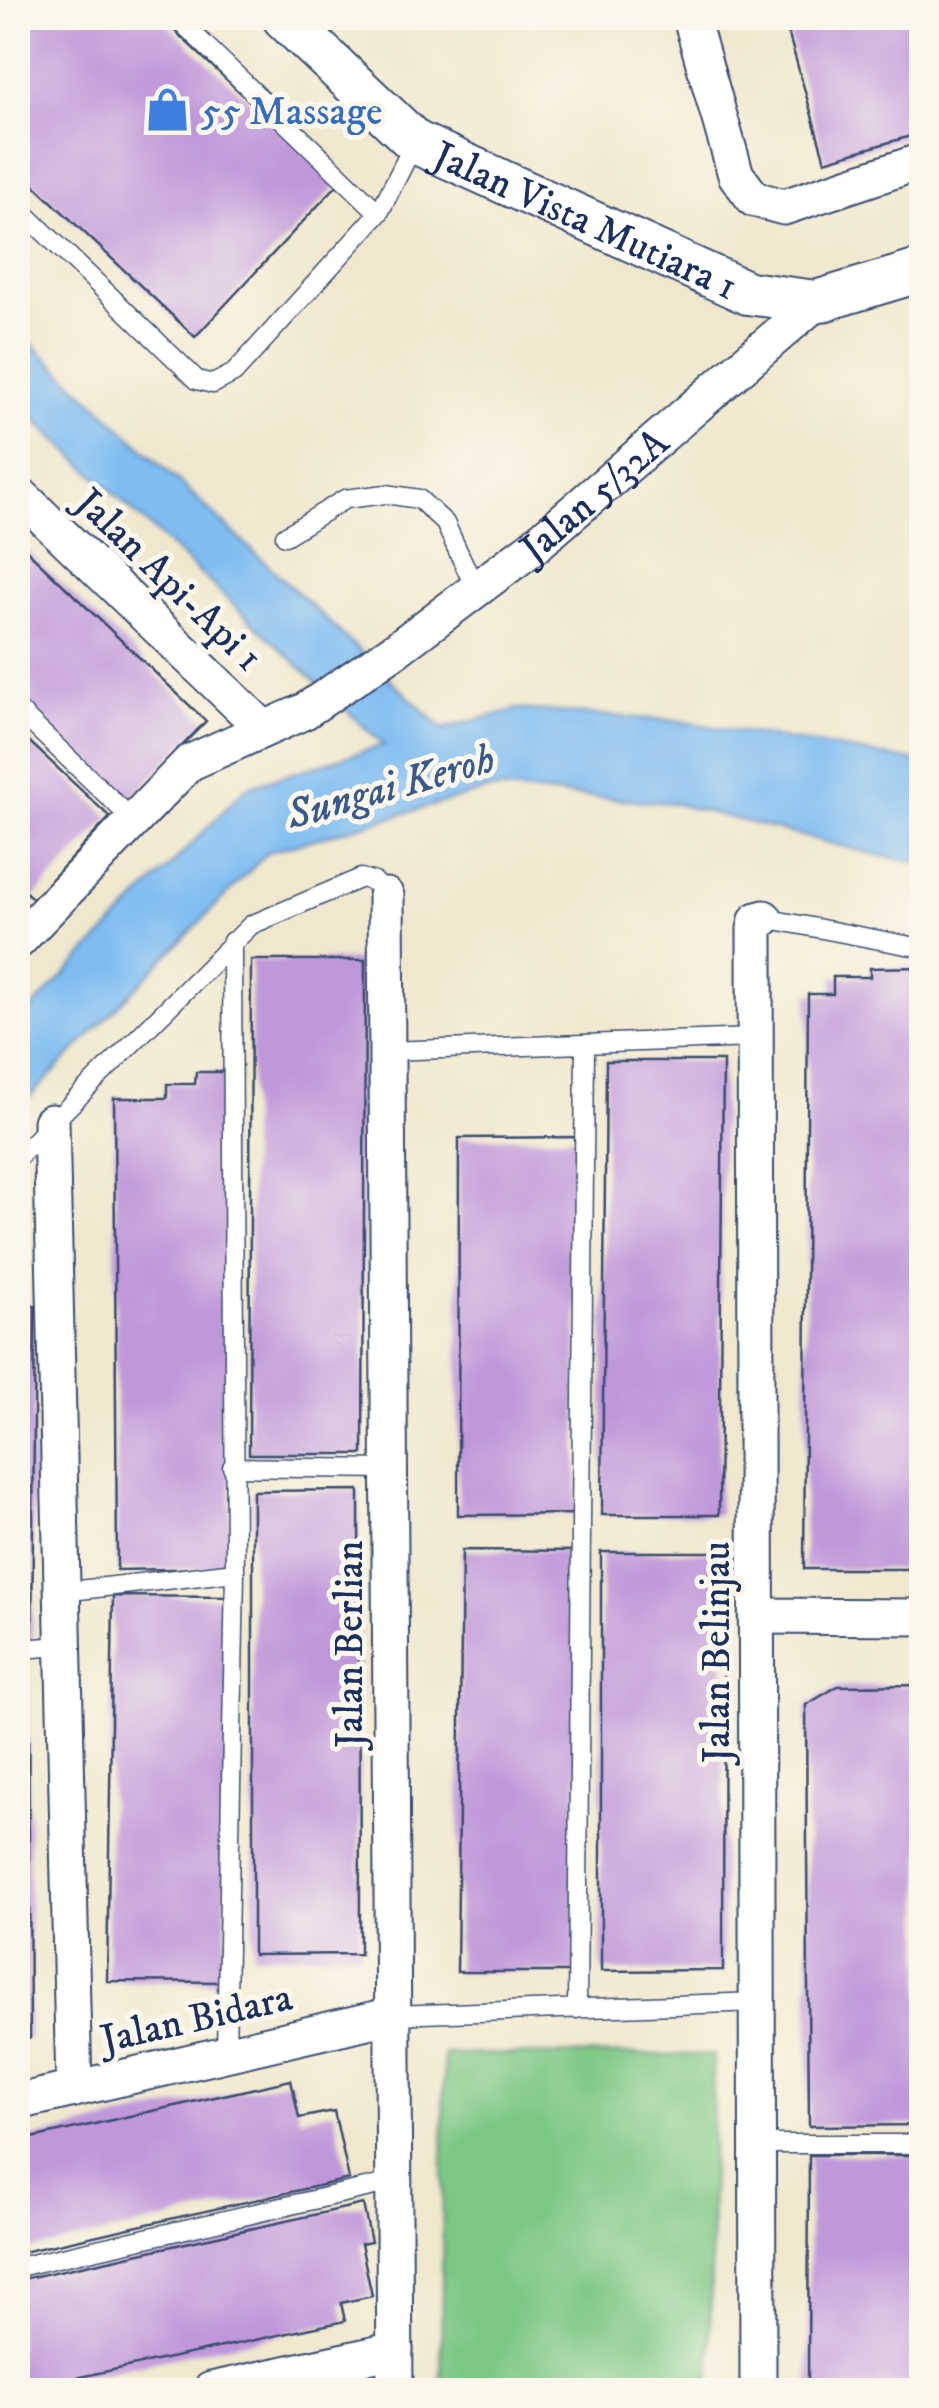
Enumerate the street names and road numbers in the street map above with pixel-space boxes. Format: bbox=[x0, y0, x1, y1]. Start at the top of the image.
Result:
street label: Jalan Vista Mutiara 1 bbox=[421, 130, 744, 313]
street label: Jalan 5/32A bbox=[508, 418, 681, 578]
street label: Jalan Api-Api 1 bbox=[61, 476, 272, 683]
street label: Jalan Berlian bbox=[326, 1540, 376, 1752]
street label: Jalan Belinjau bbox=[693, 1541, 743, 1767]
street label: Jalan Bidara bbox=[92, 1974, 297, 2067]

